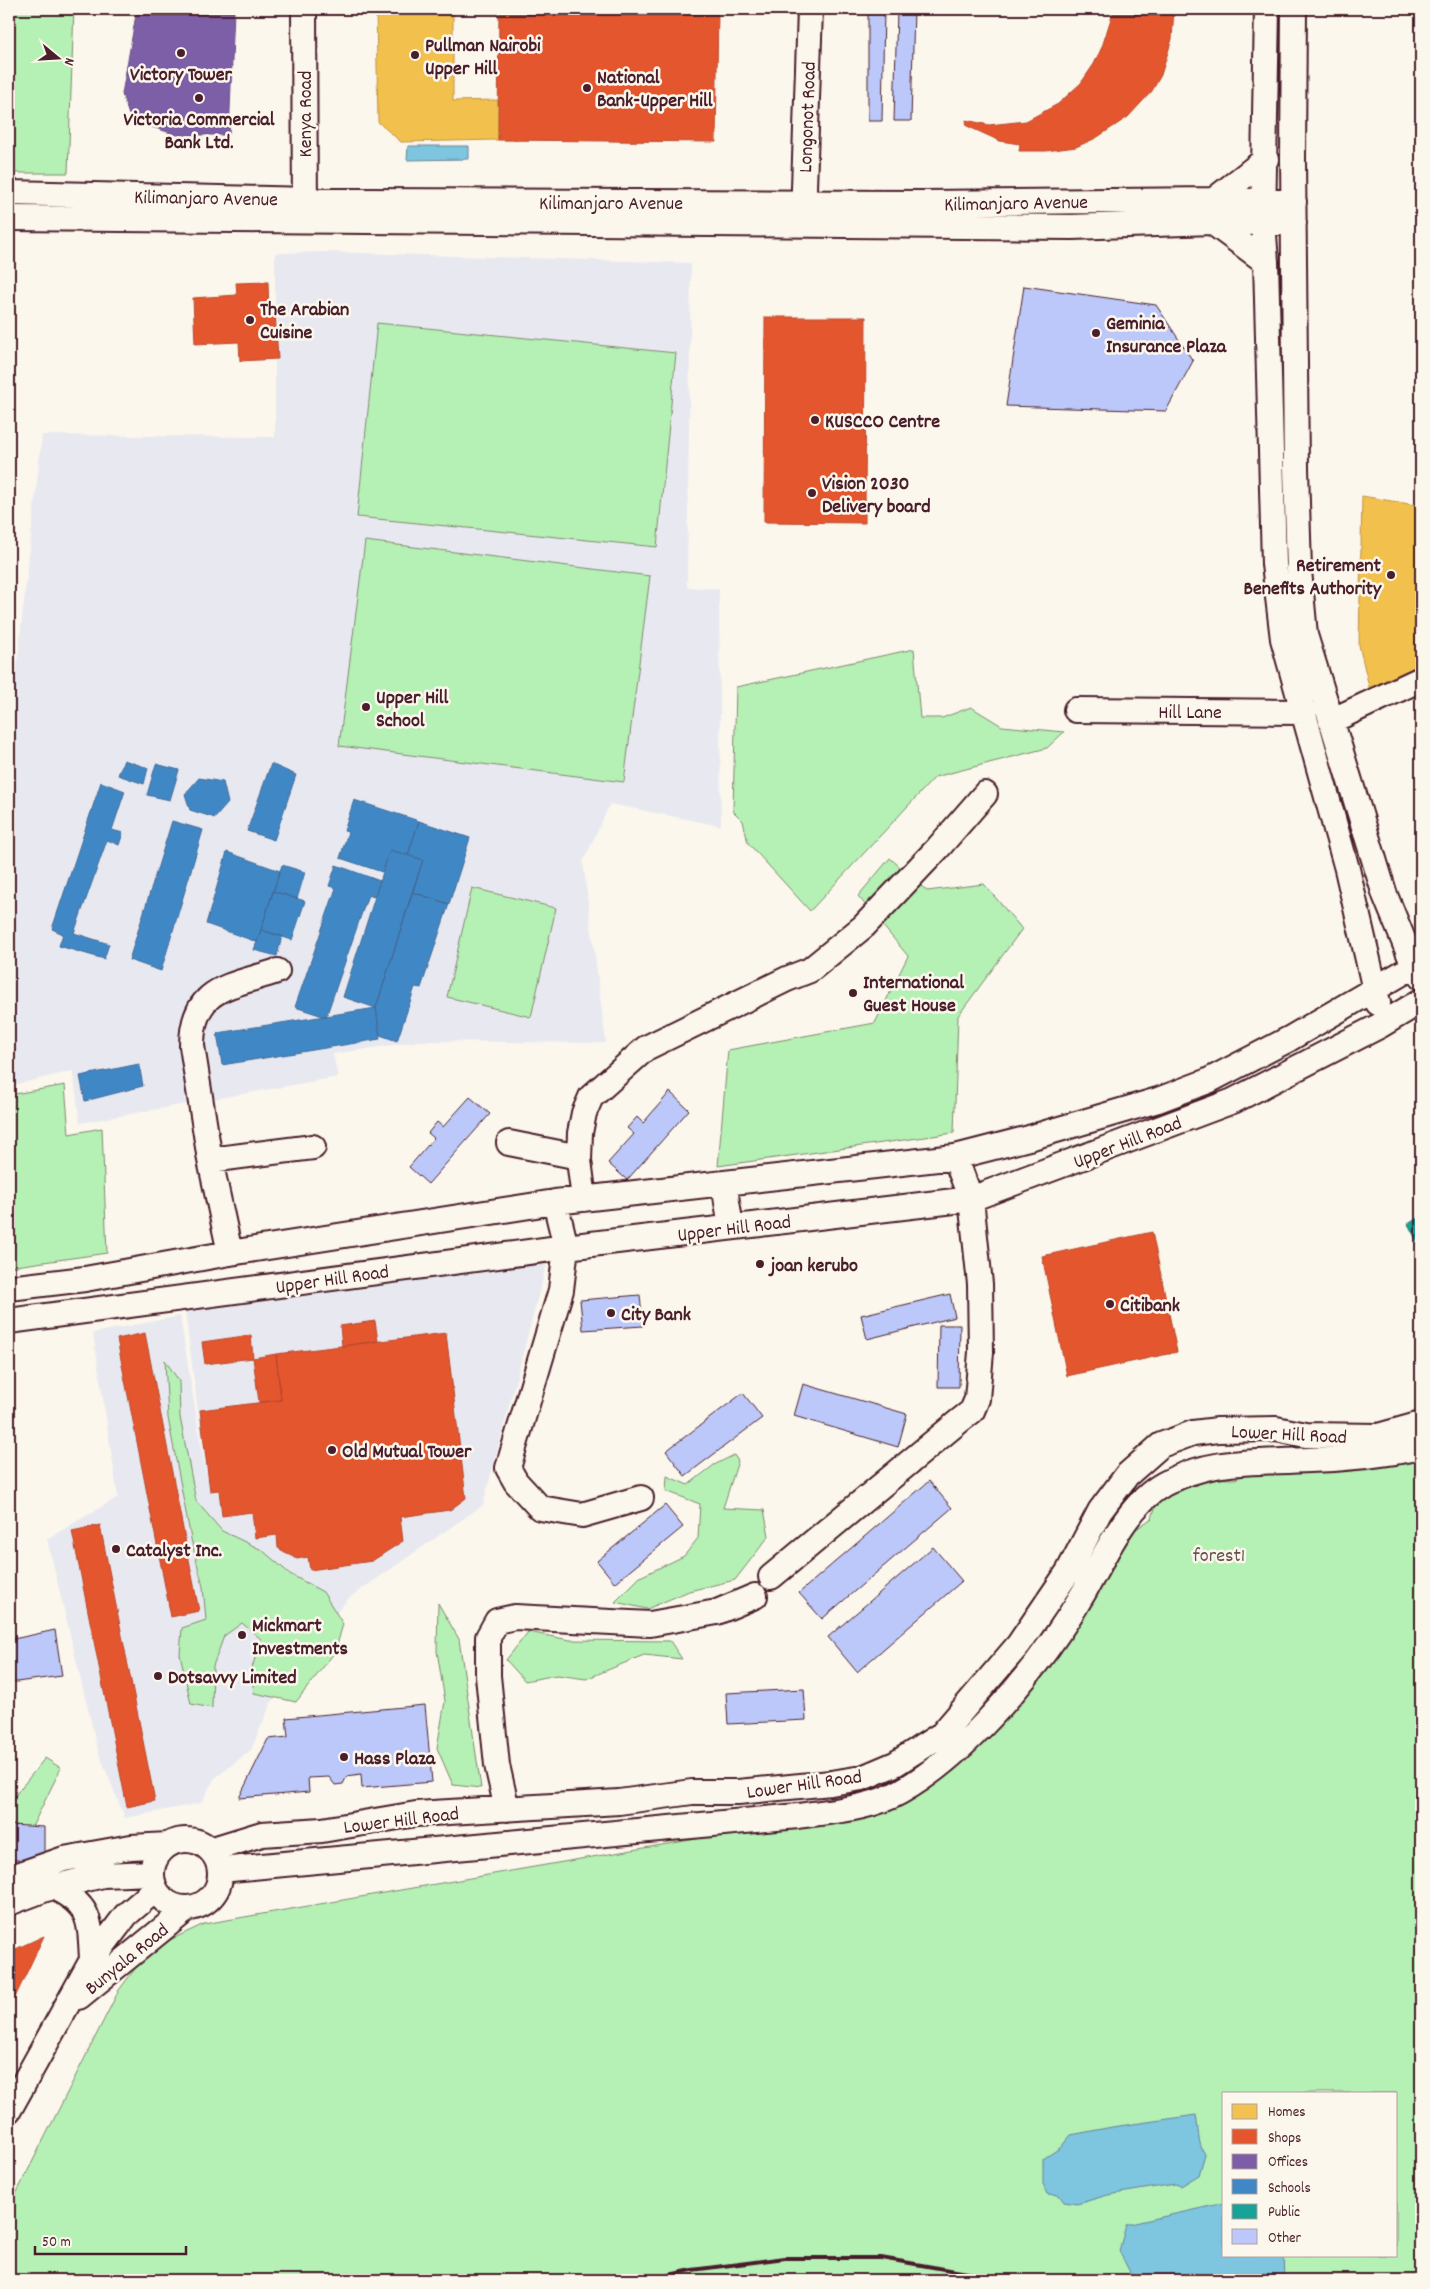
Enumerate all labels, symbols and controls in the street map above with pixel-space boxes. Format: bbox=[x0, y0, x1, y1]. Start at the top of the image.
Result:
north arrow bbox=[32, 32, 82, 82]
place label: Pullman Nairobi Upper Hill bbox=[425, 33, 541, 84]
marker: Victory Tower bbox=[175, 47, 187, 59]
marker: Pullman Nairobi Upper Hill bbox=[409, 49, 421, 61]
text: N bbox=[58, 55, 79, 68]
street label: Longonot Road bbox=[793, 61, 825, 173]
place label: Victory Tower bbox=[130, 62, 233, 90]
place label: National Bank-Upper Hill bbox=[597, 65, 713, 116]
street label: Kenya Road bbox=[293, 71, 321, 157]
marker: National Bank-Upper Hill bbox=[581, 82, 593, 94]
marker: Victoria Commercial Bank Ltd. bbox=[193, 92, 205, 104]
place label: Victoria Commercial Bank Ltd. bbox=[124, 107, 275, 158]
street label: Kilimanjaro Avenue bbox=[134, 185, 278, 215]
street label: Kilimanjaro Avenue bbox=[944, 190, 1088, 220]
street label: Kilimanjaro Avenue bbox=[539, 191, 683, 219]
place label: The Arabian Cuisine bbox=[260, 297, 349, 348]
place label: Geminia Insurance Plaza bbox=[1106, 311, 1227, 362]
marker: The Arabian Cuisine bbox=[244, 314, 256, 326]
marker: Geminia Insurance Plaza bbox=[1090, 327, 1102, 339]
place label: KUSCCO Centre bbox=[825, 409, 940, 437]
marker: KUSCCO Centre bbox=[809, 414, 821, 426]
place label: Vision 2030 Delivery board bbox=[822, 471, 931, 522]
marker: Vision 2030 Delivery board bbox=[806, 487, 818, 499]
place label: Retirement Benefits Authority bbox=[1244, 553, 1382, 604]
marker: Retirement Benefits Authority bbox=[1385, 569, 1397, 581]
place label: Upper Hill School bbox=[376, 685, 449, 736]
street label: Hill Lane bbox=[1158, 700, 1222, 728]
marker: Upper Hill School bbox=[360, 701, 372, 713]
place label: International Guest House bbox=[863, 970, 964, 1021]
marker: International Guest House bbox=[847, 987, 859, 999]
street label: Upper Hill Road bbox=[1070, 1110, 1186, 1177]
street label: Upper Hill Road bbox=[676, 1209, 793, 1251]
place label: joan kerubo bbox=[768, 1253, 858, 1281]
marker: joan kerubo bbox=[754, 1258, 766, 1270]
street label: Upper Hill Road bbox=[274, 1259, 391, 1303]
place label: Citibank bbox=[1120, 1293, 1180, 1321]
marker: Citibank bbox=[1104, 1298, 1116, 1310]
place label: City Bank bbox=[621, 1302, 691, 1330]
marker: City Bank bbox=[605, 1307, 617, 1319]
street label: Lower Hill Road bbox=[1230, 1419, 1348, 1453]
place label: Old Mutual Tower bbox=[342, 1439, 472, 1467]
marker: Old Mutual Tower bbox=[326, 1444, 338, 1456]
place label: Catalyst Inc. bbox=[126, 1538, 222, 1566]
marker: Catalyst Inc. bbox=[110, 1543, 122, 1555]
park label: forest1 bbox=[1193, 1543, 1245, 1571]
place label: Mickmart Investments bbox=[252, 1613, 348, 1664]
marker: Mickmart Investments bbox=[236, 1629, 248, 1641]
place label: Dotsavvy Limited bbox=[168, 1665, 297, 1693]
marker: Dotsavvy Limited bbox=[152, 1670, 164, 1682]
place label: Hass Plaza bbox=[354, 1746, 436, 1774]
marker: Hass Plaza bbox=[338, 1751, 350, 1763]
street label: Lower Hill Road bbox=[745, 1764, 864, 1808]
street label: Lower Hill Road bbox=[342, 1801, 461, 1843]
street label: Bunyala Road bbox=[80, 1918, 176, 2003]
legend bbox=[1222, 2092, 1398, 2256]
text: Homes bbox=[1268, 2102, 1306, 2124]
text: Shops bbox=[1268, 2128, 1301, 2150]
text: Offices bbox=[1268, 2152, 1308, 2174]
text: Schools bbox=[1268, 2178, 1311, 2200]
text: Public bbox=[1268, 2202, 1300, 2224]
scale bar bbox=[35, 2224, 186, 2256]
text: Other bbox=[1268, 2228, 1302, 2250]
text: 50 m bbox=[42, 2232, 71, 2254]

